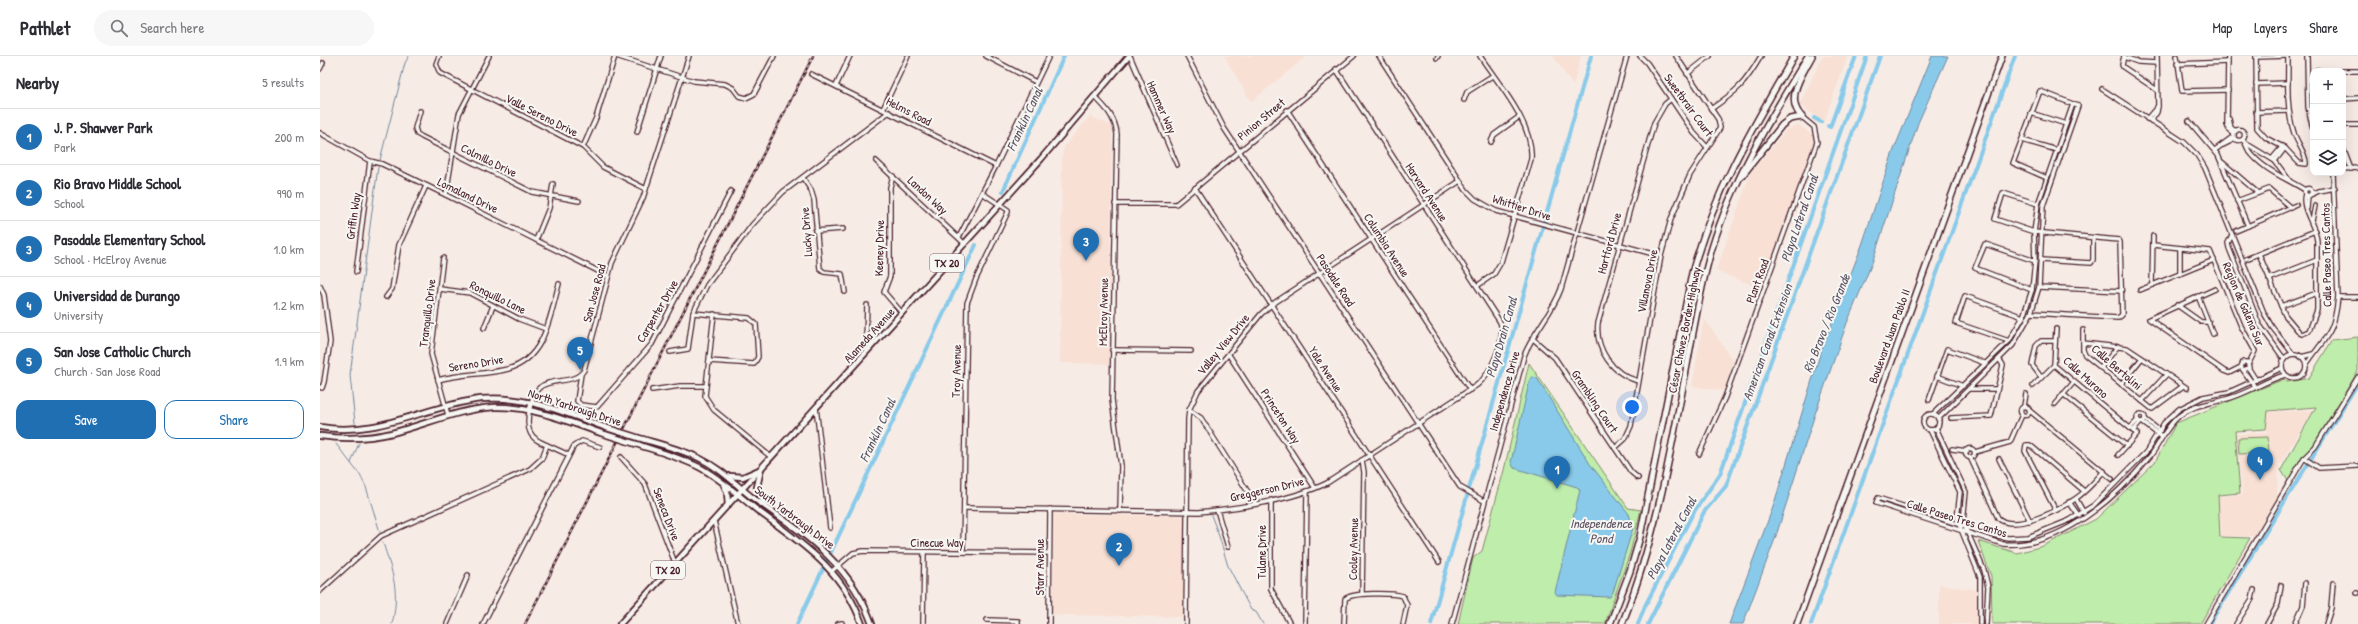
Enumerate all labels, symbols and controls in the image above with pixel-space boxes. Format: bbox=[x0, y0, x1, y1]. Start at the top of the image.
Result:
search box bbox=[94, 10, 374, 46]
text: Pathlet bbox=[20, 15, 70, 41]
icon: search bbox=[108, 17, 130, 39]
text: Search here bbox=[140, 17, 204, 38]
text: Map bbox=[2212, 18, 2232, 37]
text: Layers bbox=[2254, 18, 2287, 37]
text: Share bbox=[2309, 18, 2338, 37]
map controls bbox=[2310, 68, 2346, 176]
button: + bbox=[2310, 68, 2346, 104]
street label: Sweetbrair Court bbox=[1660, 70, 1718, 141]
text: Nearby bbox=[16, 71, 59, 94]
text: 5 results bbox=[262, 73, 304, 91]
street label: Hammer Way bbox=[1143, 78, 1181, 136]
water label: Franklin Canal bbox=[1001, 84, 1047, 154]
street label: Valle Sereno Drive bbox=[503, 89, 581, 141]
street label: Helms Road bbox=[883, 92, 935, 130]
street label: Pinion Street bbox=[1234, 93, 1289, 144]
button: − bbox=[2310, 104, 2346, 140]
text: J. P. Shawver Park bbox=[54, 117, 152, 138]
text: 1 bbox=[27, 128, 31, 146]
text: 200 m bbox=[274, 128, 304, 146]
text: Park bbox=[54, 138, 76, 156]
street label: Colmillo Drive bbox=[458, 139, 520, 181]
button: layers bbox=[2310, 140, 2346, 176]
street label: Harvard Avenue bbox=[1402, 159, 1452, 225]
water label: Playa Lateral Canal bbox=[1776, 171, 1823, 264]
street label: Landon Way bbox=[904, 172, 952, 218]
text: Rio Bravo Middle School bbox=[54, 173, 181, 194]
street label: Lomaland Drive bbox=[435, 173, 501, 217]
text: 2 bbox=[26, 184, 32, 202]
text: 990 m bbox=[277, 184, 304, 202]
street label: Whittier Drive bbox=[1490, 190, 1554, 225]
street label: Griffin Way bbox=[341, 191, 365, 241]
text: School bbox=[54, 194, 84, 212]
street label: Calle Paseo Tres Cantos bbox=[2317, 202, 2335, 307]
street label: Lucky Drive bbox=[796, 207, 816, 257]
street label: Columbia Avenue bbox=[1360, 210, 1414, 280]
street label: Hartford Drive bbox=[1593, 210, 1625, 276]
street label: Keeney Drive bbox=[870, 219, 888, 276]
pin: 3 bbox=[1073, 228, 1099, 261]
text: Pasodale Elementary School bbox=[54, 229, 205, 250]
text: 3 bbox=[26, 240, 32, 258]
text: 1.0 km bbox=[273, 240, 304, 258]
street label: Villanova Drive bbox=[1633, 248, 1662, 314]
text: School · McElroy Avenue bbox=[54, 250, 167, 268]
street label: Pasodale Road bbox=[1313, 250, 1360, 310]
road number: TX 20 bbox=[930, 254, 964, 272]
street label: Plant Road bbox=[1741, 256, 1773, 305]
street label: Region de Galena Sur bbox=[2219, 259, 2270, 349]
street label: San Jose Road bbox=[578, 262, 610, 324]
street label: César Chávez Border Highway bbox=[1663, 265, 1705, 395]
water label: Río Bravo / Rio Grande bbox=[1798, 270, 1854, 375]
street label: Ronquillo Lane bbox=[467, 276, 529, 318]
street label: Carpenter Drive bbox=[632, 276, 682, 346]
street label: Tranquillo Drive bbox=[414, 278, 440, 348]
street label: McElroy Avenue bbox=[1094, 278, 1112, 346]
water label: American Canal Extension bbox=[1738, 280, 1797, 403]
text: Universidad de Durango bbox=[54, 285, 180, 306]
street label: Boulevard Juan Pablo II bbox=[1864, 286, 1914, 386]
water label: Playa Drain Canal bbox=[1481, 294, 1521, 379]
text: 4 bbox=[27, 296, 31, 314]
text: 1.2 km bbox=[273, 296, 304, 314]
street label: Alameda Avenue bbox=[840, 303, 899, 366]
text: University bbox=[54, 306, 103, 324]
street label: Valley View Drive bbox=[1193, 310, 1253, 378]
pin: 5 bbox=[567, 337, 593, 370]
street label: Calle Bertolini bbox=[2088, 340, 2146, 394]
text: San Jose Catholic Church bbox=[54, 341, 190, 362]
street label: Yale Avenue bbox=[1305, 343, 1347, 395]
street label: Troy Avenue bbox=[947, 344, 965, 398]
street label: Independence Drive bbox=[1484, 349, 1524, 433]
street label: Sereno Drive bbox=[447, 350, 505, 376]
text: 5 bbox=[26, 352, 32, 370]
text: 1.9 km bbox=[275, 352, 304, 370]
street label: Calle Murano bbox=[2060, 352, 2112, 402]
text: Church · San Jose Road bbox=[54, 362, 160, 380]
street label: Grambling Court bbox=[1568, 366, 1623, 437]
street label: North Yarbrough Drive bbox=[526, 384, 624, 430]
street label: Princeton Way bbox=[1257, 385, 1305, 447]
water label: Franklin Canal bbox=[854, 395, 900, 465]
your location bbox=[1622, 397, 1642, 417]
button: Save bbox=[16, 400, 156, 439]
button: Share bbox=[164, 400, 304, 439]
pin: 4 bbox=[2247, 447, 2273, 480]
pin: 1 bbox=[1544, 456, 1570, 489]
street label: Greggerson Drive bbox=[1228, 472, 1306, 506]
street label: South Yarbrough Drive bbox=[751, 481, 839, 553]
street label: Seneca Drive bbox=[649, 485, 685, 543]
water label: Playa Lateral Canal bbox=[1642, 493, 1701, 582]
street label: Calle Paseo Tres Cantos bbox=[1905, 495, 2010, 541]
water label: Independence Pond bbox=[1570, 514, 1633, 547]
street label: Cooley Avenue bbox=[1344, 517, 1362, 580]
street label: Tulane Drive bbox=[1253, 525, 1270, 579]
pin: 2 bbox=[1106, 533, 1132, 566]
street label: Cinecue Way bbox=[910, 534, 964, 551]
street label: Starr Avenue bbox=[1031, 538, 1048, 595]
road number: TX 20 bbox=[651, 561, 685, 579]

